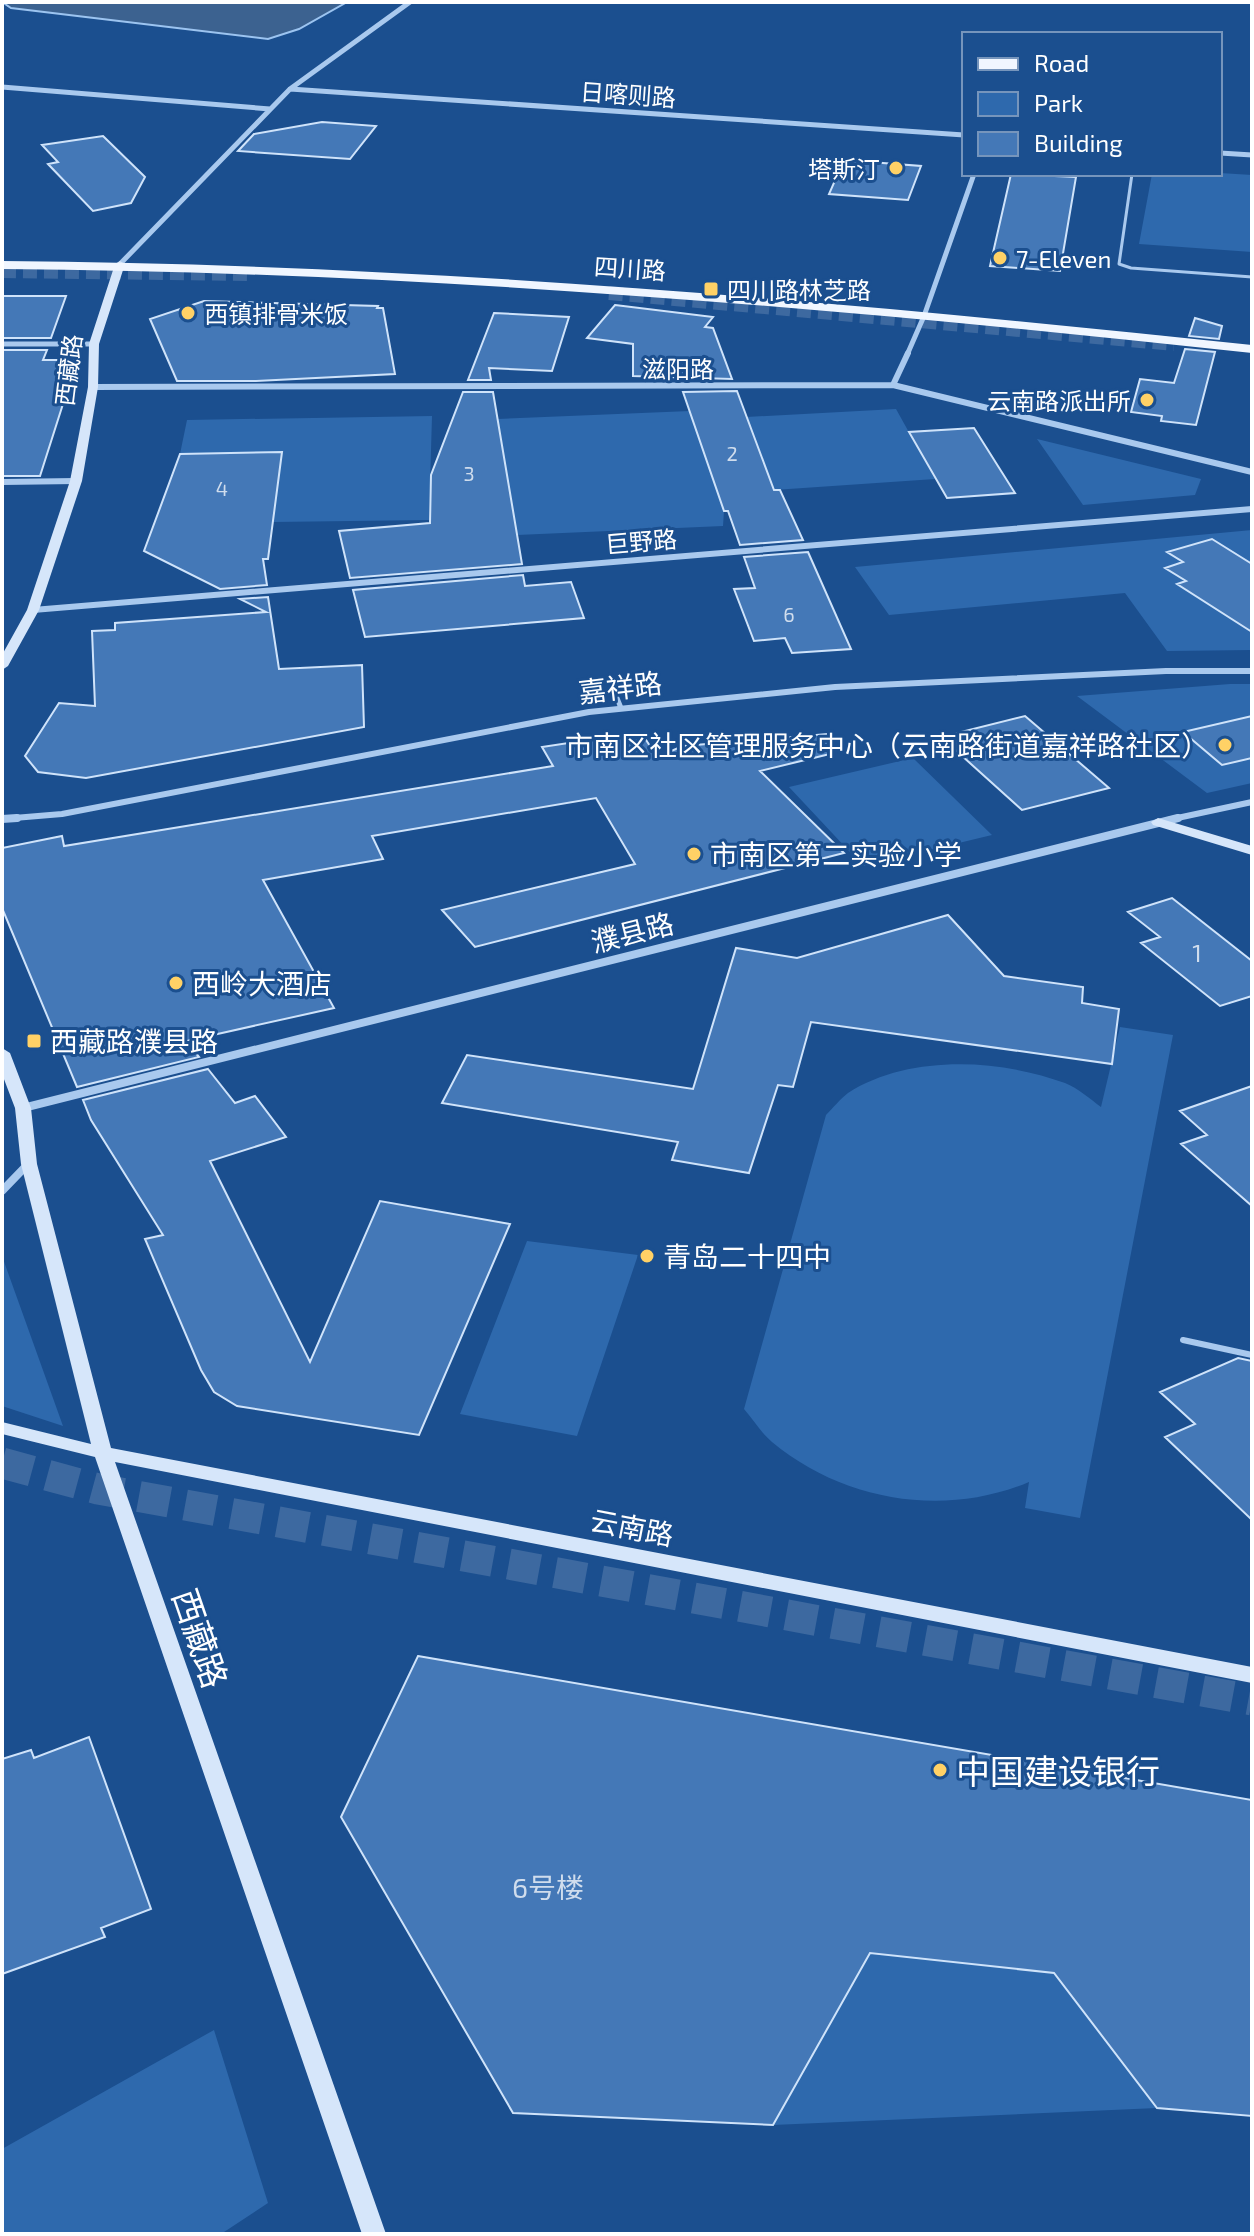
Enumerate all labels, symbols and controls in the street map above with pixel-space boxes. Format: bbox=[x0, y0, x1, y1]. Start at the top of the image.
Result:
legend bbox=[962, 32, 1222, 176]
text: Road bbox=[1034, 48, 1089, 77]
street label: 日喀则路 bbox=[579, 76, 677, 112]
text: Park bbox=[1034, 88, 1083, 117]
text: Building bbox=[1034, 128, 1123, 157]
place label: 塔斯汀 bbox=[808, 154, 880, 183]
marker: 塔斯汀 bbox=[887, 159, 905, 177]
place label: 7-Eleven bbox=[1016, 244, 1111, 273]
marker: 7-Eleven bbox=[991, 249, 1009, 267]
street label: 四川路 bbox=[593, 251, 667, 285]
place label: 四川路林芝路 bbox=[727, 275, 871, 304]
marker: 四川路林芝路 bbox=[702, 280, 720, 298]
place label: 西镇排骨米饭 bbox=[204, 299, 348, 328]
marker: 西镇排骨米饭 bbox=[179, 304, 197, 322]
street label: 西藏路 bbox=[49, 333, 87, 407]
street label: 滋阳路 bbox=[642, 354, 714, 383]
place label: 云南路派出所 bbox=[987, 386, 1131, 415]
marker: 云南路派出所 bbox=[1138, 391, 1156, 409]
house number: 2 bbox=[726, 441, 738, 465]
house number: 3 bbox=[463, 461, 475, 485]
house number: 4 bbox=[216, 476, 228, 500]
street label: 巨野路 bbox=[604, 523, 678, 559]
house number: 6 bbox=[783, 602, 795, 626]
street label: 嘉祥路 bbox=[576, 665, 664, 709]
place label: 市南区社区管理服务中心（云南路街道嘉祥路社区） bbox=[565, 728, 1209, 762]
marker: 市南区社区管理服务中心（云南路街道嘉祥路社区） bbox=[1216, 736, 1234, 754]
place label: 市南区第二实验小学 bbox=[710, 837, 962, 871]
marker: 市南区第二实验小学 bbox=[685, 845, 703, 863]
street label: 濮县路 bbox=[587, 905, 677, 959]
house number: 1 bbox=[1192, 938, 1202, 967]
place label: 西岭大酒店 bbox=[192, 966, 332, 1000]
marker: 西岭大酒店 bbox=[167, 974, 185, 992]
place label: 西藏路濮县路 bbox=[50, 1024, 218, 1058]
marker: 西藏路濮县路 bbox=[25, 1032, 43, 1050]
place label: 青岛二十四中 bbox=[663, 1239, 831, 1273]
marker: 青岛二十四中 bbox=[638, 1247, 656, 1265]
street label: 云南路 bbox=[588, 1502, 676, 1552]
street label: 西藏路 bbox=[165, 1583, 237, 1693]
place label: 中国建设银行 bbox=[956, 1750, 1160, 1791]
marker: 中国建设银行 bbox=[931, 1761, 949, 1779]
house number: 6号楼 bbox=[512, 1870, 584, 1904]

